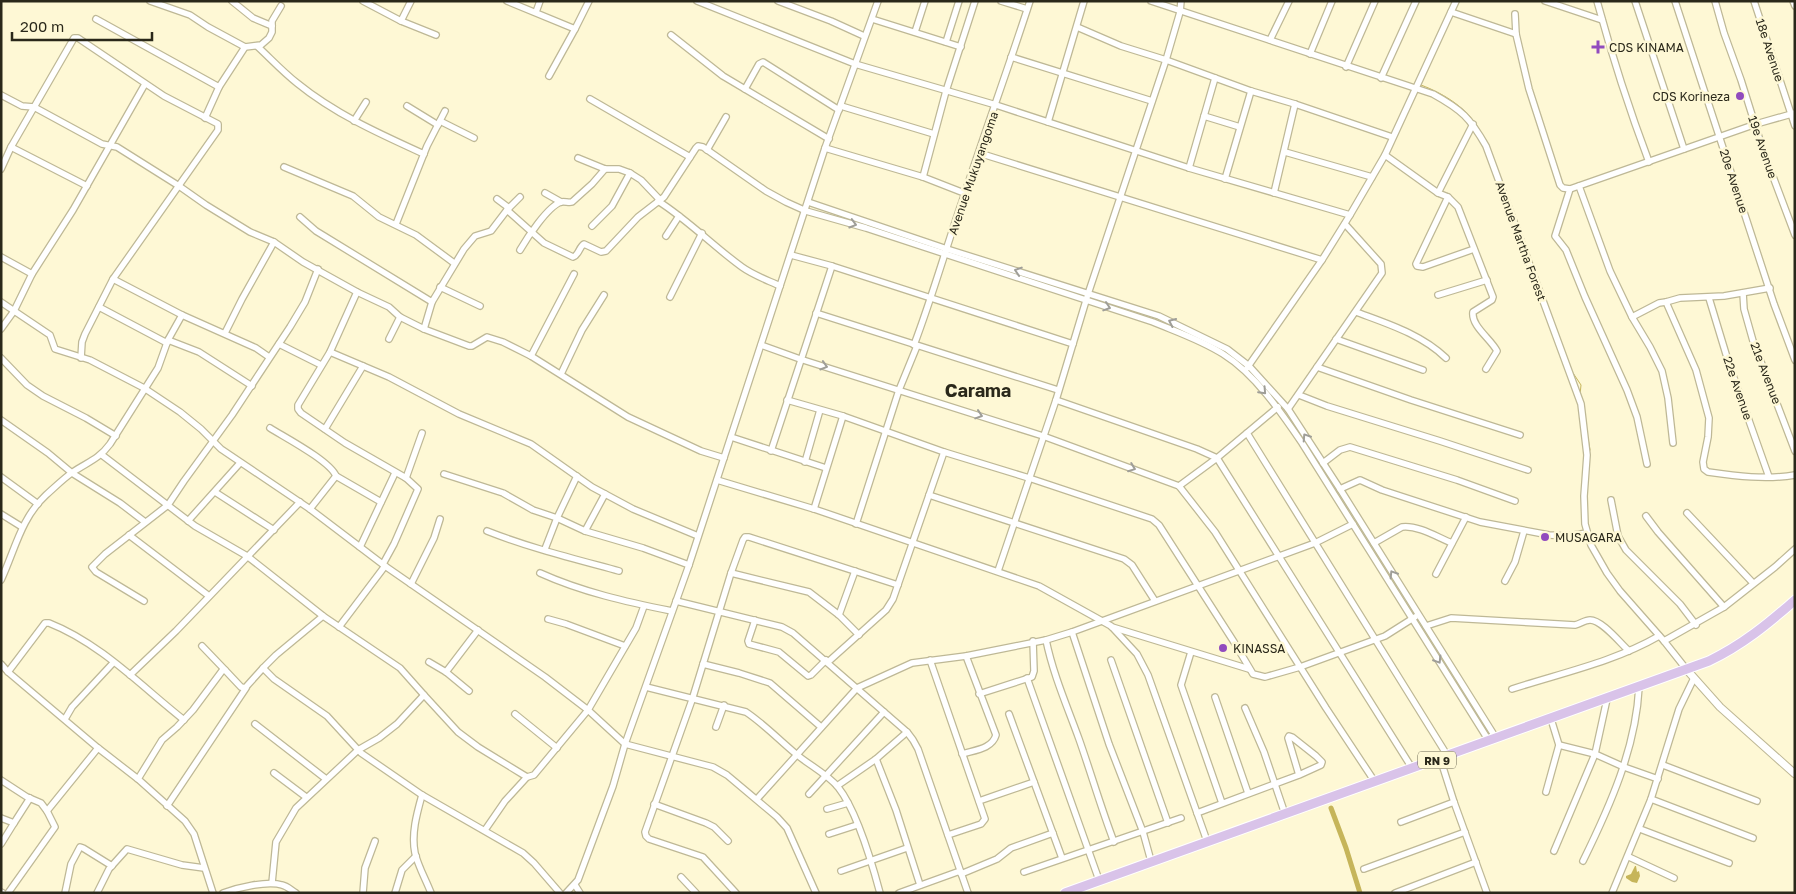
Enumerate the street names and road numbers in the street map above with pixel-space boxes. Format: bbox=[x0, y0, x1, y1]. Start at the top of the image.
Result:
street label: 18e Avenue bbox=[1753, 17, 1787, 83]
street label: Avenue Mukuyangoma bbox=[945, 109, 1001, 237]
street label: 19e Avenue bbox=[1745, 114, 1781, 180]
street label: 20e Avenue bbox=[1717, 147, 1751, 215]
street label: Avenue Martha Forest bbox=[1492, 179, 1550, 303]
street label: 21e Avenue bbox=[1747, 340, 1785, 406]
street label: 22e Avenue bbox=[1720, 354, 1756, 422]
road number: RN 9 bbox=[1418, 752, 1456, 768]

